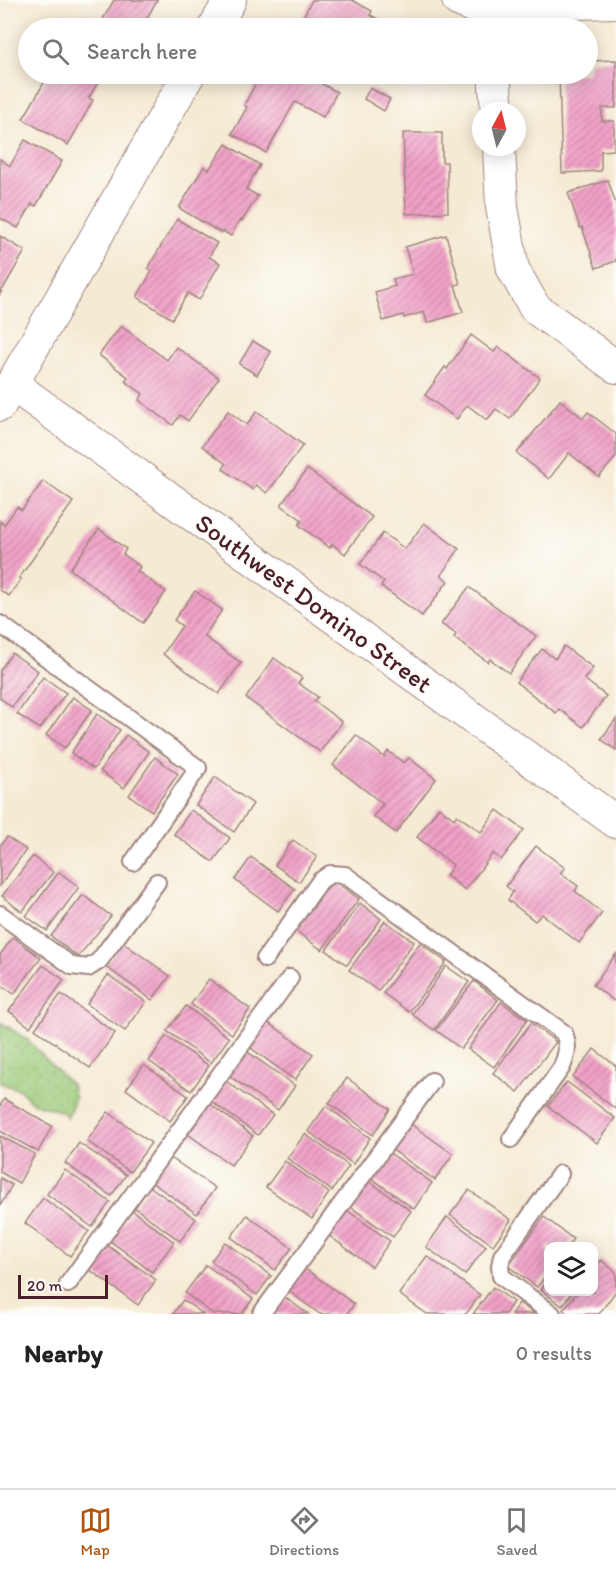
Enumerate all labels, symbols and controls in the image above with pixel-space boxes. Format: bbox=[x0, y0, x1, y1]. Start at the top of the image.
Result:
search box bbox=[18, 18, 598, 84]
icon: search bbox=[39, 35, 72, 68]
text: Search here bbox=[87, 38, 197, 65]
north arrow bbox=[472, 102, 526, 156]
street label: Southwest Domino Street bbox=[189, 506, 439, 700]
map controls bbox=[544, 1242, 598, 1296]
button: layers bbox=[544, 1242, 598, 1296]
scale bar bbox=[18, 1272, 108, 1300]
text: 20 m bbox=[27, 1276, 62, 1295]
text: Nearby bbox=[24, 1337, 103, 1369]
text: 0 results bbox=[516, 1341, 592, 1365]
tab: Map bbox=[79, 1504, 112, 1559]
tab: Directions bbox=[269, 1504, 339, 1559]
tab: Saved bbox=[497, 1504, 537, 1559]

